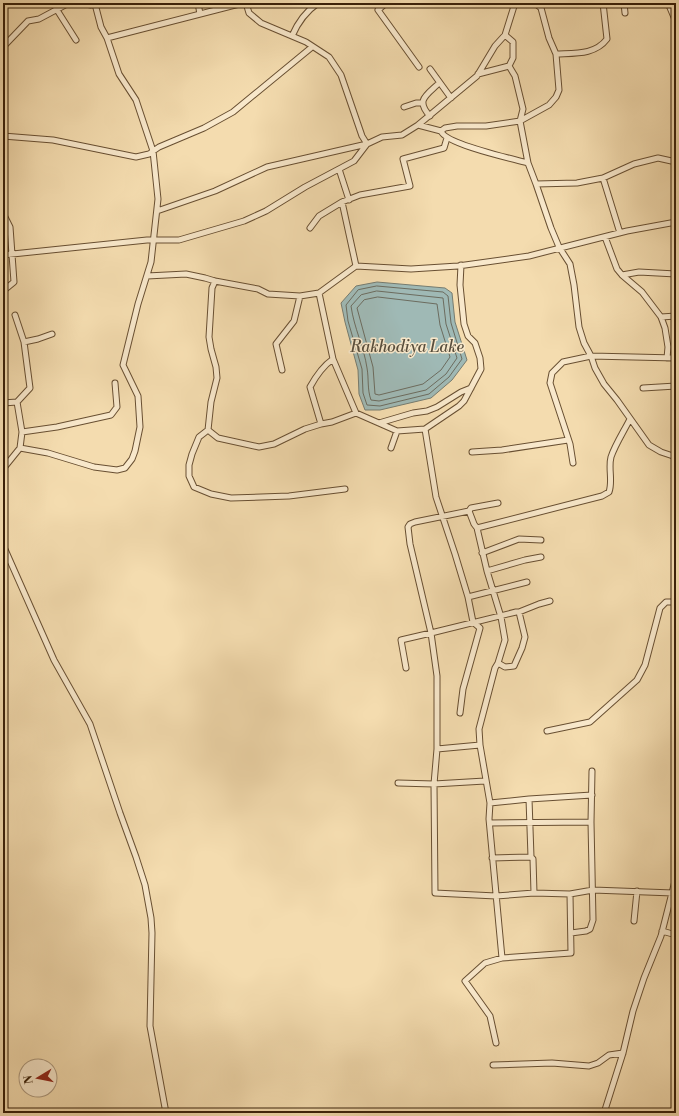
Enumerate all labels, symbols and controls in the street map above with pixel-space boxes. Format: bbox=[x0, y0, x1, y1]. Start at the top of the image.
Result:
water label: Rakhodiya Lake bbox=[349, 337, 465, 357]
north arrow bbox=[18, 1058, 58, 1098]
text: N bbox=[21, 1074, 37, 1085]

